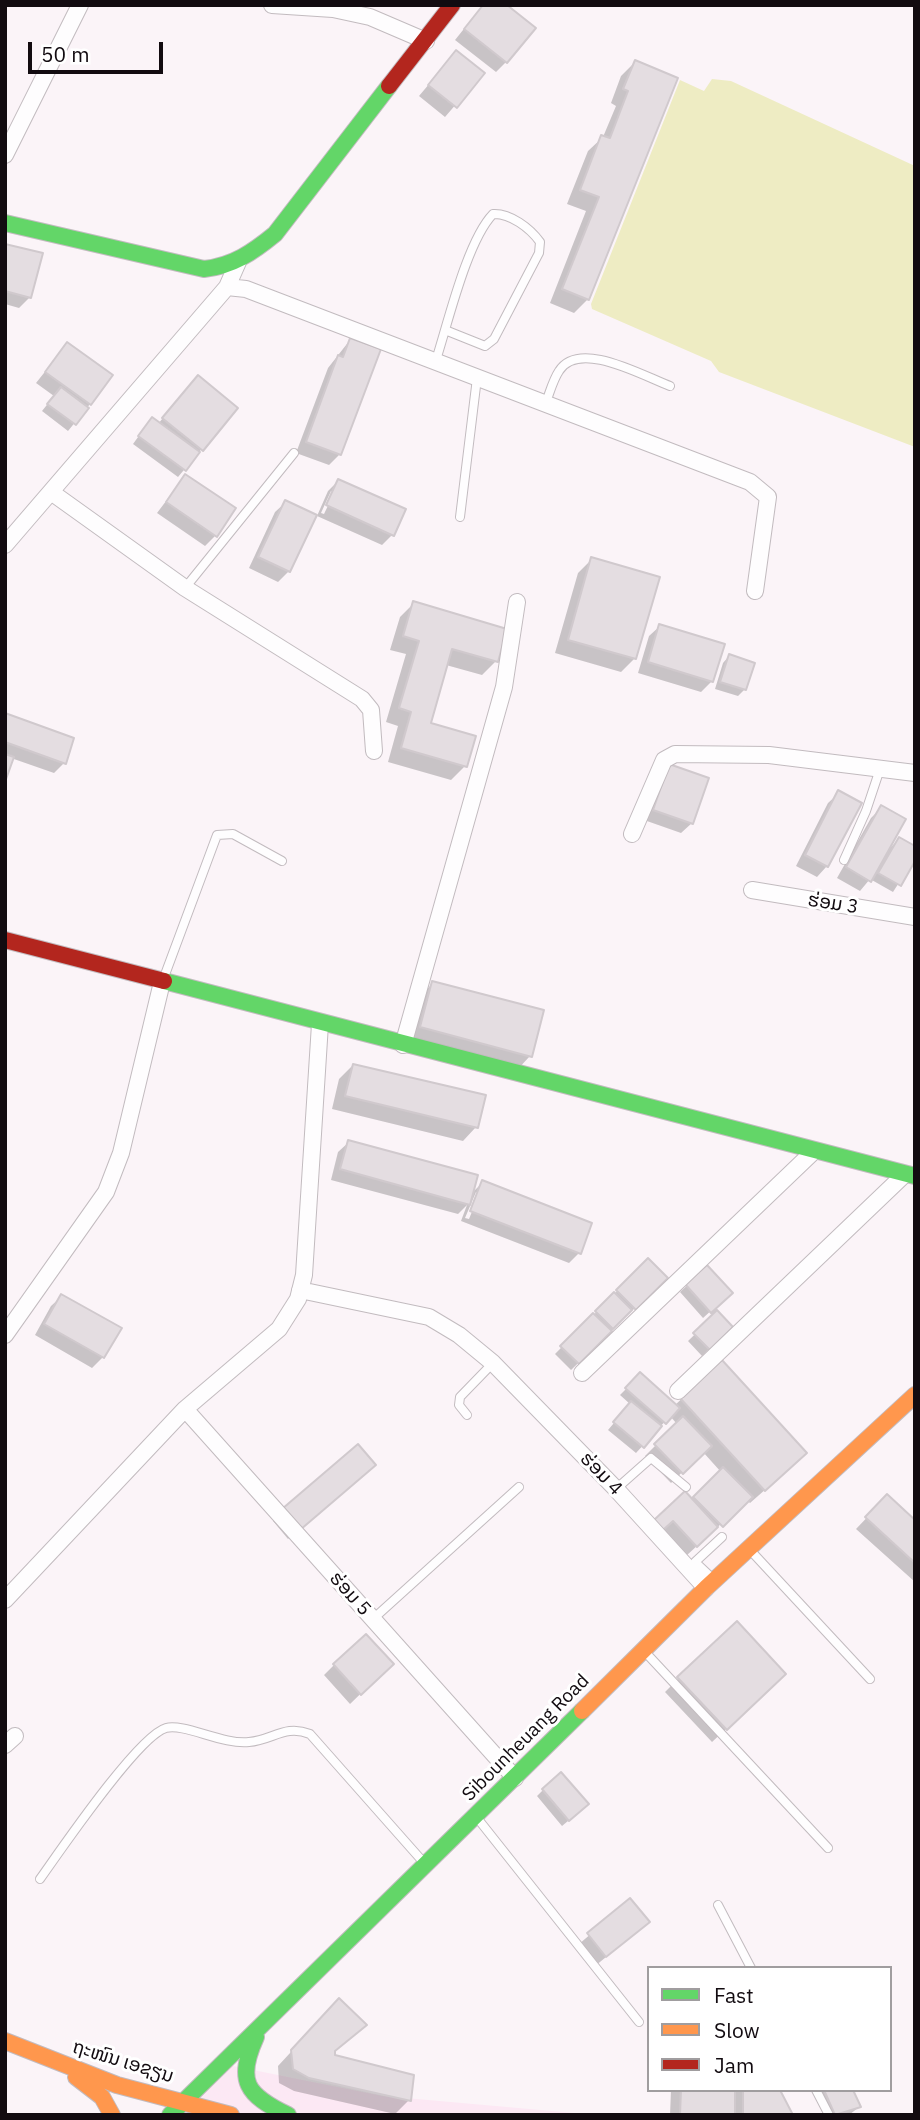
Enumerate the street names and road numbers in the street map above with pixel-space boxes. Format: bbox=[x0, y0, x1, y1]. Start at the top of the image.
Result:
street label: ຮ່ອມ 3 bbox=[806, 889, 860, 919]
street label: ຮ່ອມ 4 bbox=[575, 1448, 627, 1500]
street label: ຮ່ອມ 5 bbox=[324, 1567, 376, 1621]
street label: Sibounheuang Road bbox=[458, 1670, 594, 1806]
street label: ຖະໜົນ ເອຊຽນ bbox=[70, 2036, 176, 2088]

